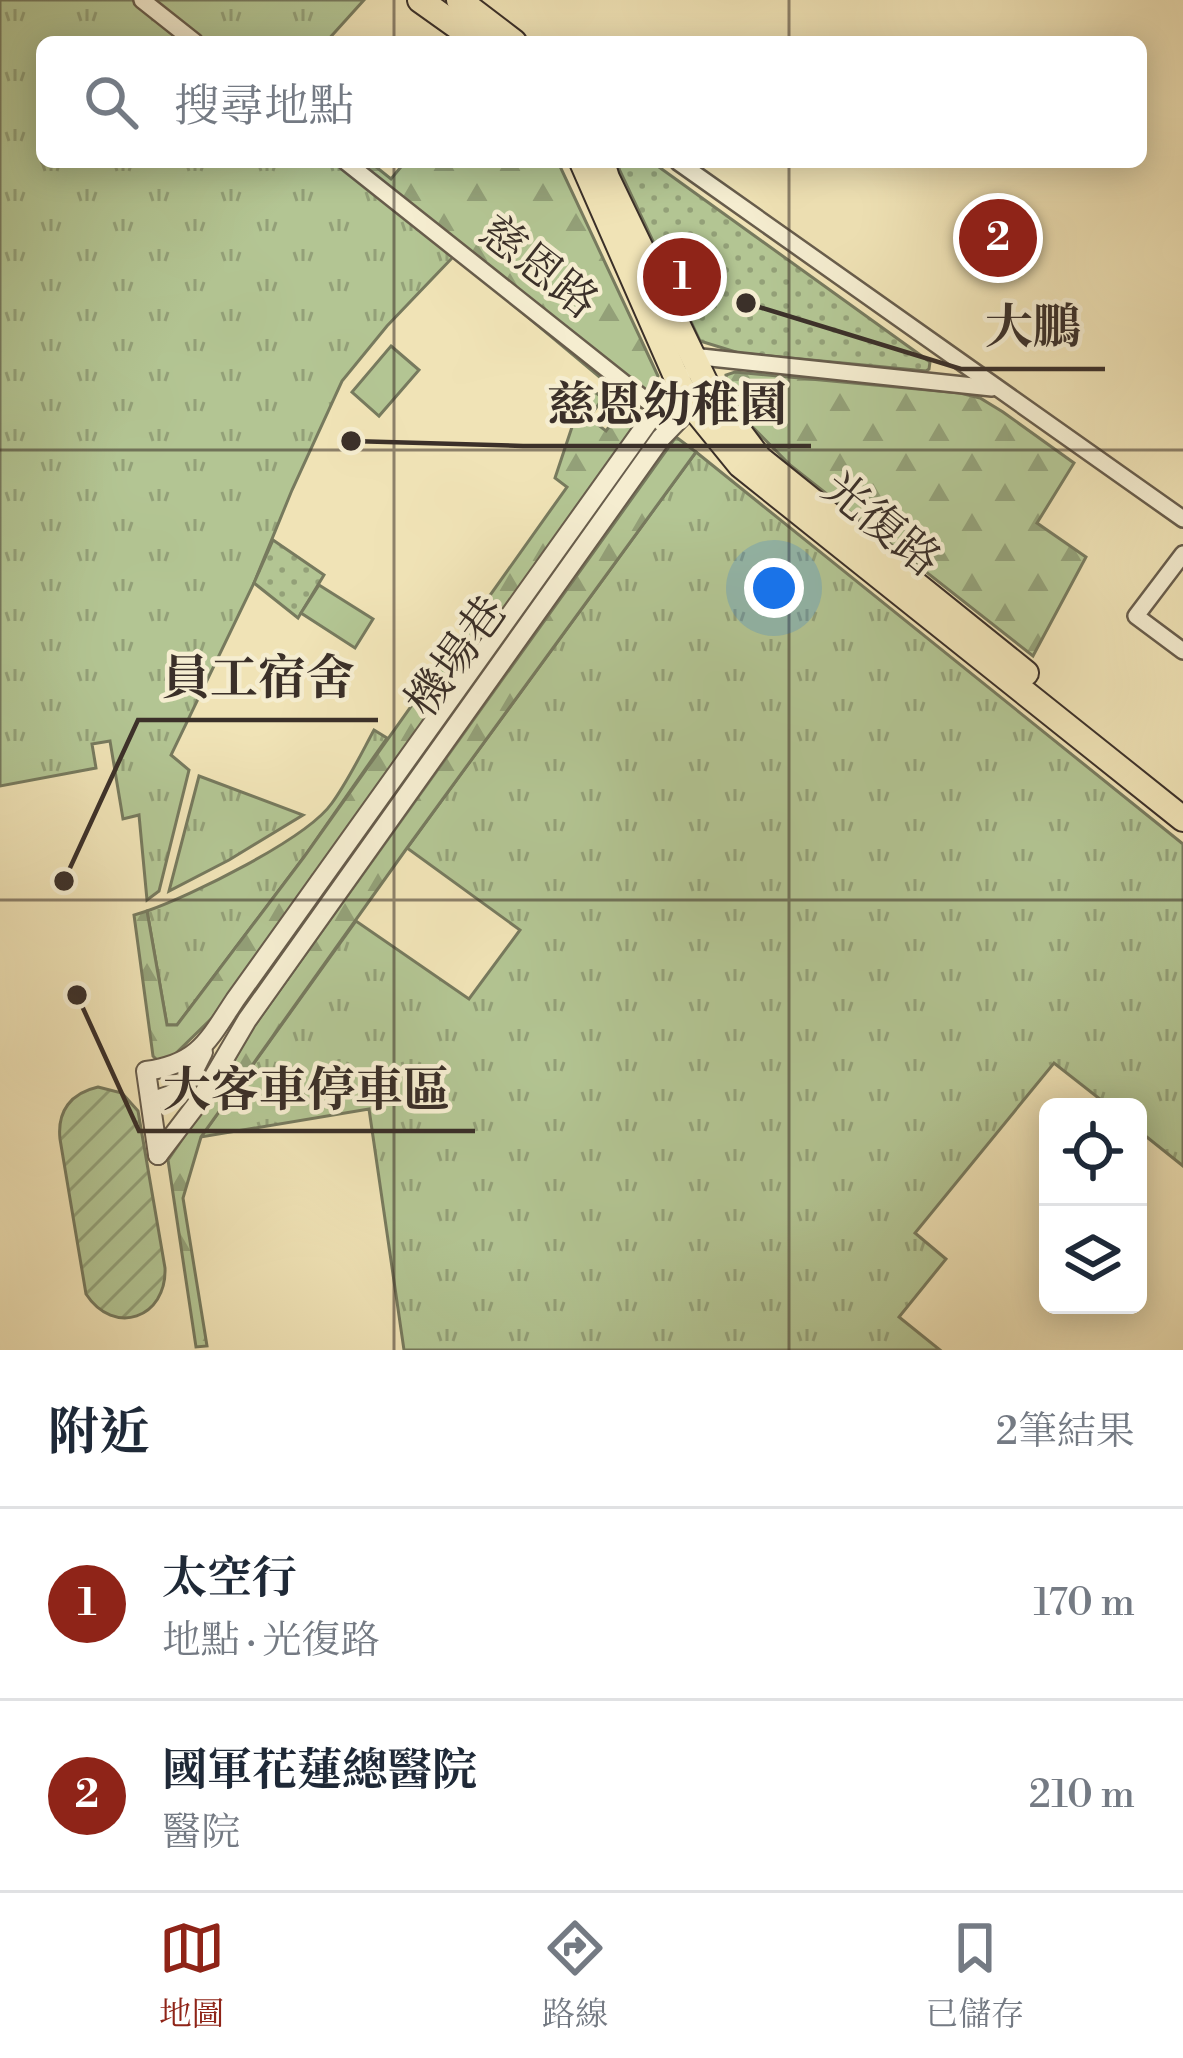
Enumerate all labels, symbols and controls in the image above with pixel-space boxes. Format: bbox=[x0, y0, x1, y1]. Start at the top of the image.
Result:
search box bbox=[36, 36, 1147, 168]
icon: search bbox=[78, 69, 144, 135]
text: 搜尋地點 bbox=[174, 79, 354, 136]
pin: 2 bbox=[959, 193, 1037, 283]
street label: 慈恩路 bbox=[467, 204, 609, 332]
pin: 1 bbox=[643, 232, 721, 322]
callout: 大鵬 bbox=[961, 285, 1105, 369]
text: 大鵬 bbox=[985, 299, 1081, 359]
callout: 慈恩幼稚園 bbox=[523, 362, 811, 446]
text: 慈恩幼稚園 bbox=[547, 377, 787, 437]
street label: 光復路 bbox=[811, 460, 951, 590]
your location bbox=[744, 558, 804, 618]
street label: 機場巷 bbox=[394, 586, 520, 728]
callout: 員工宿舍 bbox=[138, 636, 378, 720]
text: 員工宿舍 bbox=[162, 650, 354, 710]
callout: 大客車停車區 bbox=[139, 1047, 475, 1131]
text: 大客車停車區 bbox=[163, 1062, 451, 1122]
map controls bbox=[1039, 1098, 1147, 1314]
button: locate bbox=[1039, 1098, 1147, 1206]
button: layers bbox=[1039, 1206, 1147, 1314]
text: 附近 bbox=[48, 1402, 150, 1466]
text: 2筆結果 bbox=[996, 1408, 1135, 1457]
text: 太空行 bbox=[162, 1551, 297, 1608]
text: 1 bbox=[78, 1579, 96, 1628]
text: 170 m bbox=[1033, 1579, 1135, 1628]
text: 地點 · 光復路 bbox=[162, 1617, 380, 1666]
text: 國軍花蓮總醫院 bbox=[162, 1743, 477, 1800]
text: 2 bbox=[75, 1771, 99, 1820]
text: 210 m bbox=[1029, 1771, 1135, 1820]
text: 醫院 bbox=[162, 1809, 240, 1858]
tab: 地圖 bbox=[159, 1915, 225, 2036]
tab: 路線 bbox=[542, 1915, 608, 2036]
tab: 已儲存 bbox=[925, 1915, 1024, 2036]

